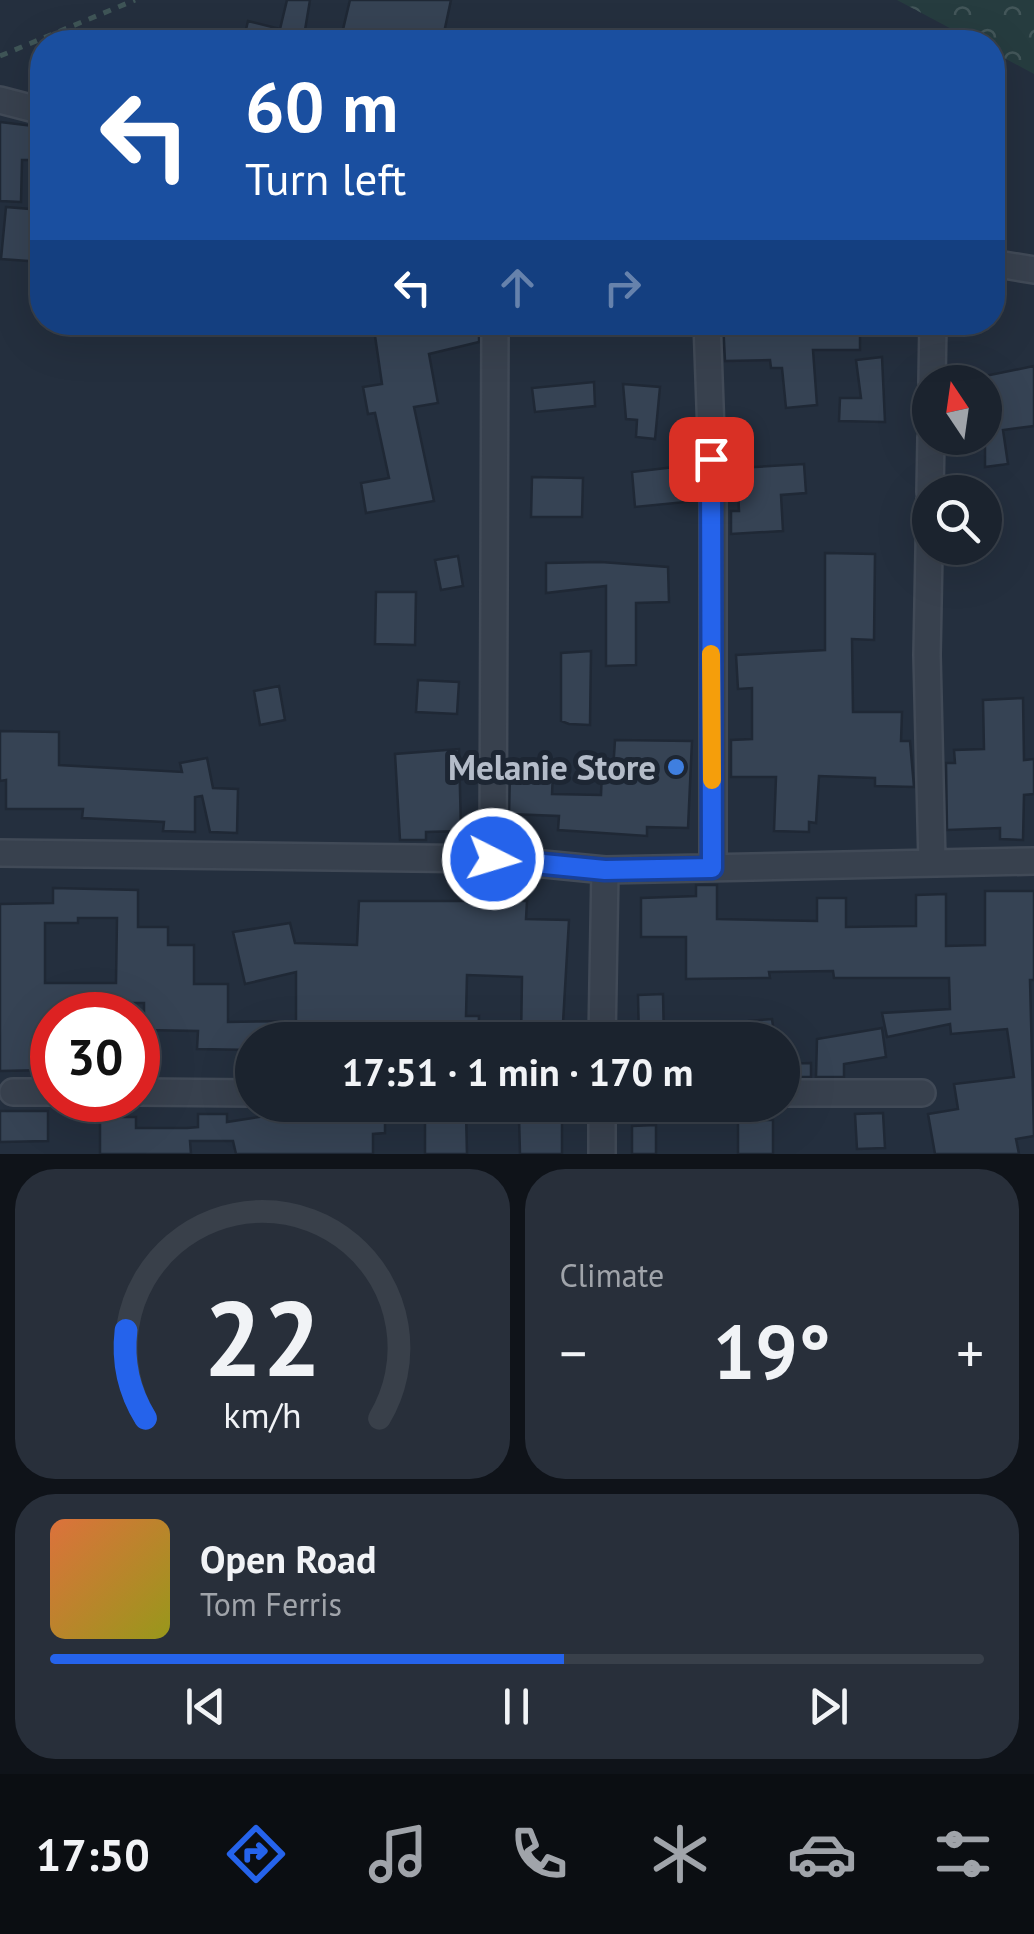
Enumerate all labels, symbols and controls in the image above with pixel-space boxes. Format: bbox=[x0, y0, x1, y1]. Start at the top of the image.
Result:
text: 60 m bbox=[245, 61, 398, 151]
icon: left bbox=[80, 70, 210, 200]
text: Turn left bbox=[245, 149, 406, 207]
icon: left bbox=[385, 260, 440, 315]
icon: ahead bbox=[490, 260, 545, 315]
icon: right bbox=[595, 260, 650, 315]
north arrow bbox=[912, 365, 1002, 455]
map controls bbox=[912, 365, 1002, 565]
pin bbox=[669, 417, 754, 502]
icon: arrive bbox=[684, 432, 739, 487]
button: search bbox=[912, 475, 1002, 565]
place label: Melanie Store bbox=[448, 744, 656, 790]
marker: Melanie Store bbox=[665, 756, 687, 778]
position arrow bbox=[441, 807, 545, 911]
speed limit sign: 30 bbox=[30, 992, 160, 1122]
text: 17:51 · 1 min · 170 m bbox=[342, 1047, 693, 1096]
text: Climate bbox=[560, 1254, 664, 1296]
text: 22 bbox=[203, 1270, 321, 1405]
text: 19° bbox=[713, 1303, 831, 1400]
text: − bbox=[560, 1317, 587, 1388]
text: + bbox=[956, 1317, 984, 1388]
text: km/h bbox=[223, 1392, 301, 1438]
text: Open Road bbox=[200, 1534, 376, 1583]
text: Tom Ferris bbox=[200, 1583, 342, 1625]
icon: previous bbox=[178, 1679, 233, 1734]
icon: pause bbox=[489, 1679, 544, 1734]
icon: next bbox=[801, 1679, 856, 1734]
icon: directions bbox=[221, 1819, 291, 1889]
icon: music bbox=[363, 1819, 433, 1889]
icon: phone bbox=[504, 1819, 574, 1889]
icon: climate bbox=[645, 1819, 715, 1889]
icon: car bbox=[787, 1819, 857, 1889]
icon: filters bbox=[928, 1819, 998, 1889]
text: 17:50 bbox=[36, 1825, 150, 1883]

